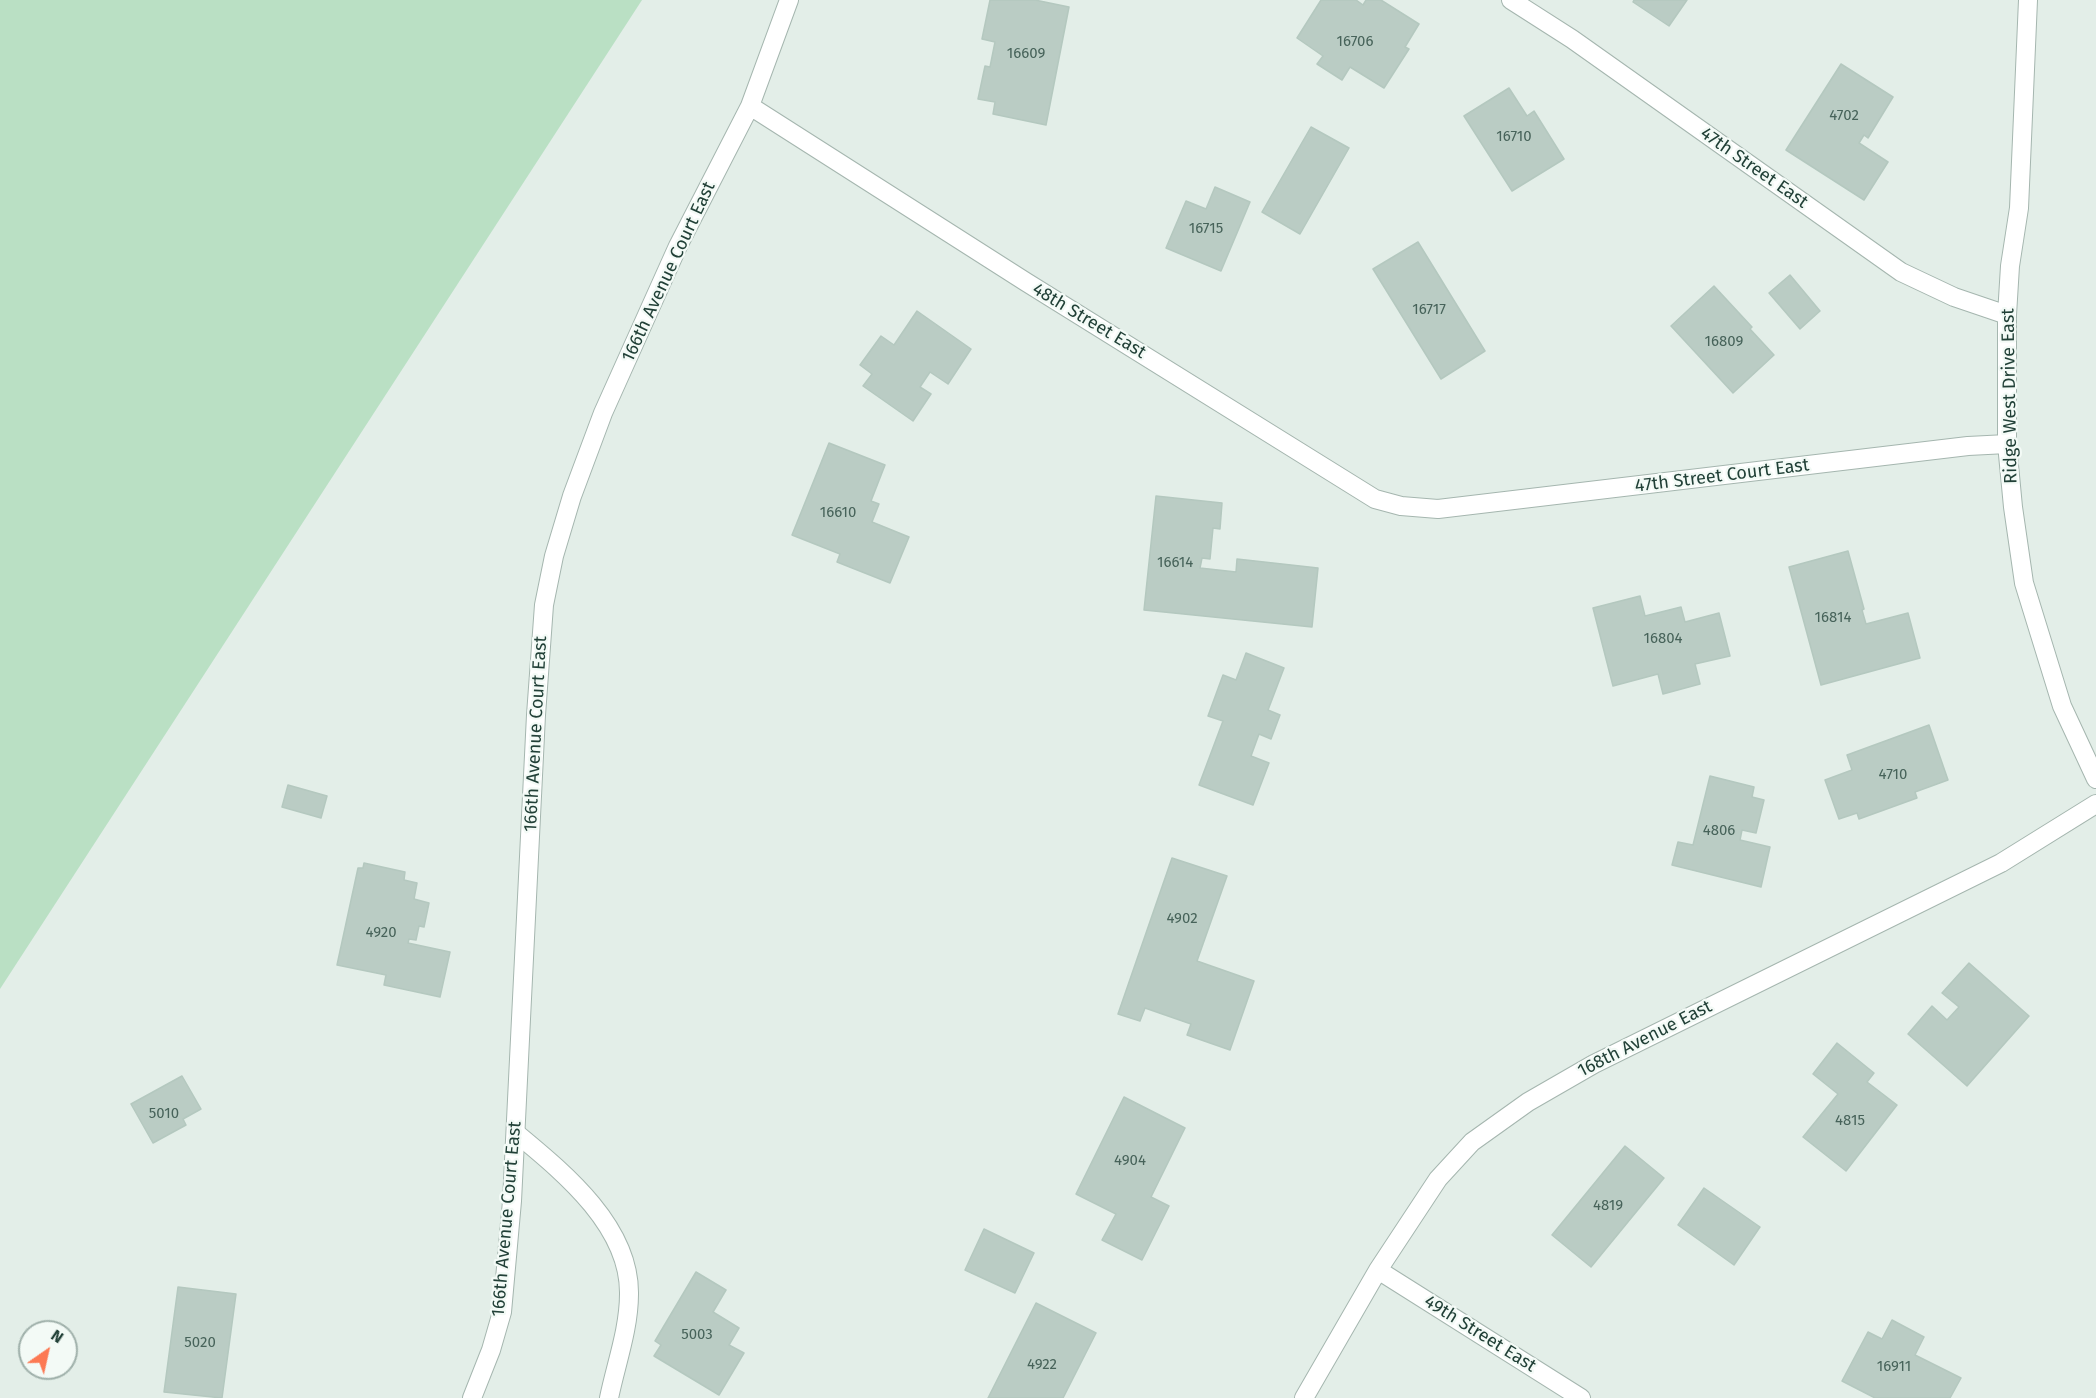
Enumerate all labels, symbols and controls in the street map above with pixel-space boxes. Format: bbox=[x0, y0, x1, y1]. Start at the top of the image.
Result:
house number: 16706 bbox=[1337, 33, 1373, 51]
house number: 16609 bbox=[1007, 45, 1045, 63]
house number: 4702 bbox=[1829, 107, 1859, 125]
street label: 47th Street East bbox=[1696, 123, 1812, 213]
house number: 16710 bbox=[1496, 128, 1532, 146]
street label: 166th Avenue Court East bbox=[618, 179, 720, 365]
house number: 16715 bbox=[1189, 220, 1223, 238]
street label: 48th Street East bbox=[1028, 279, 1150, 363]
house number: 16717 bbox=[1412, 301, 1446, 319]
street label: Ridge West Drive East bbox=[1998, 308, 2022, 484]
house number: 16809 bbox=[1705, 333, 1743, 351]
street label: 47th Street Court East bbox=[1634, 455, 1810, 497]
house number: 16610 bbox=[820, 504, 856, 522]
house number: 16614 bbox=[1157, 554, 1193, 572]
house number: 16814 bbox=[1815, 609, 1851, 627]
house number: 16804 bbox=[1643, 630, 1683, 648]
street label: 166th Avenue Court East bbox=[520, 635, 552, 833]
house number: 4710 bbox=[1879, 766, 1907, 784]
house number: 4806 bbox=[1703, 822, 1735, 840]
house number: 4902 bbox=[1166, 910, 1198, 928]
house number: 4920 bbox=[365, 924, 397, 942]
street label: 168th Avenue East bbox=[1574, 996, 1716, 1082]
house number: 5010 bbox=[149, 1105, 179, 1123]
house number: 4815 bbox=[1835, 1112, 1865, 1130]
street label: 166th Avenue Court East bbox=[488, 1120, 526, 1318]
house number: 4904 bbox=[1114, 1152, 1146, 1170]
house number: 4819 bbox=[1593, 1197, 1623, 1215]
street label: 49th Street East bbox=[1420, 1291, 1540, 1377]
north arrow bbox=[18, 1320, 78, 1380]
text: N bbox=[48, 1325, 67, 1347]
house number: 5003 bbox=[681, 1326, 713, 1344]
house number: 5020 bbox=[184, 1334, 216, 1352]
house number: 4922 bbox=[1027, 1356, 1057, 1374]
house number: 16911 bbox=[1877, 1358, 1911, 1376]

